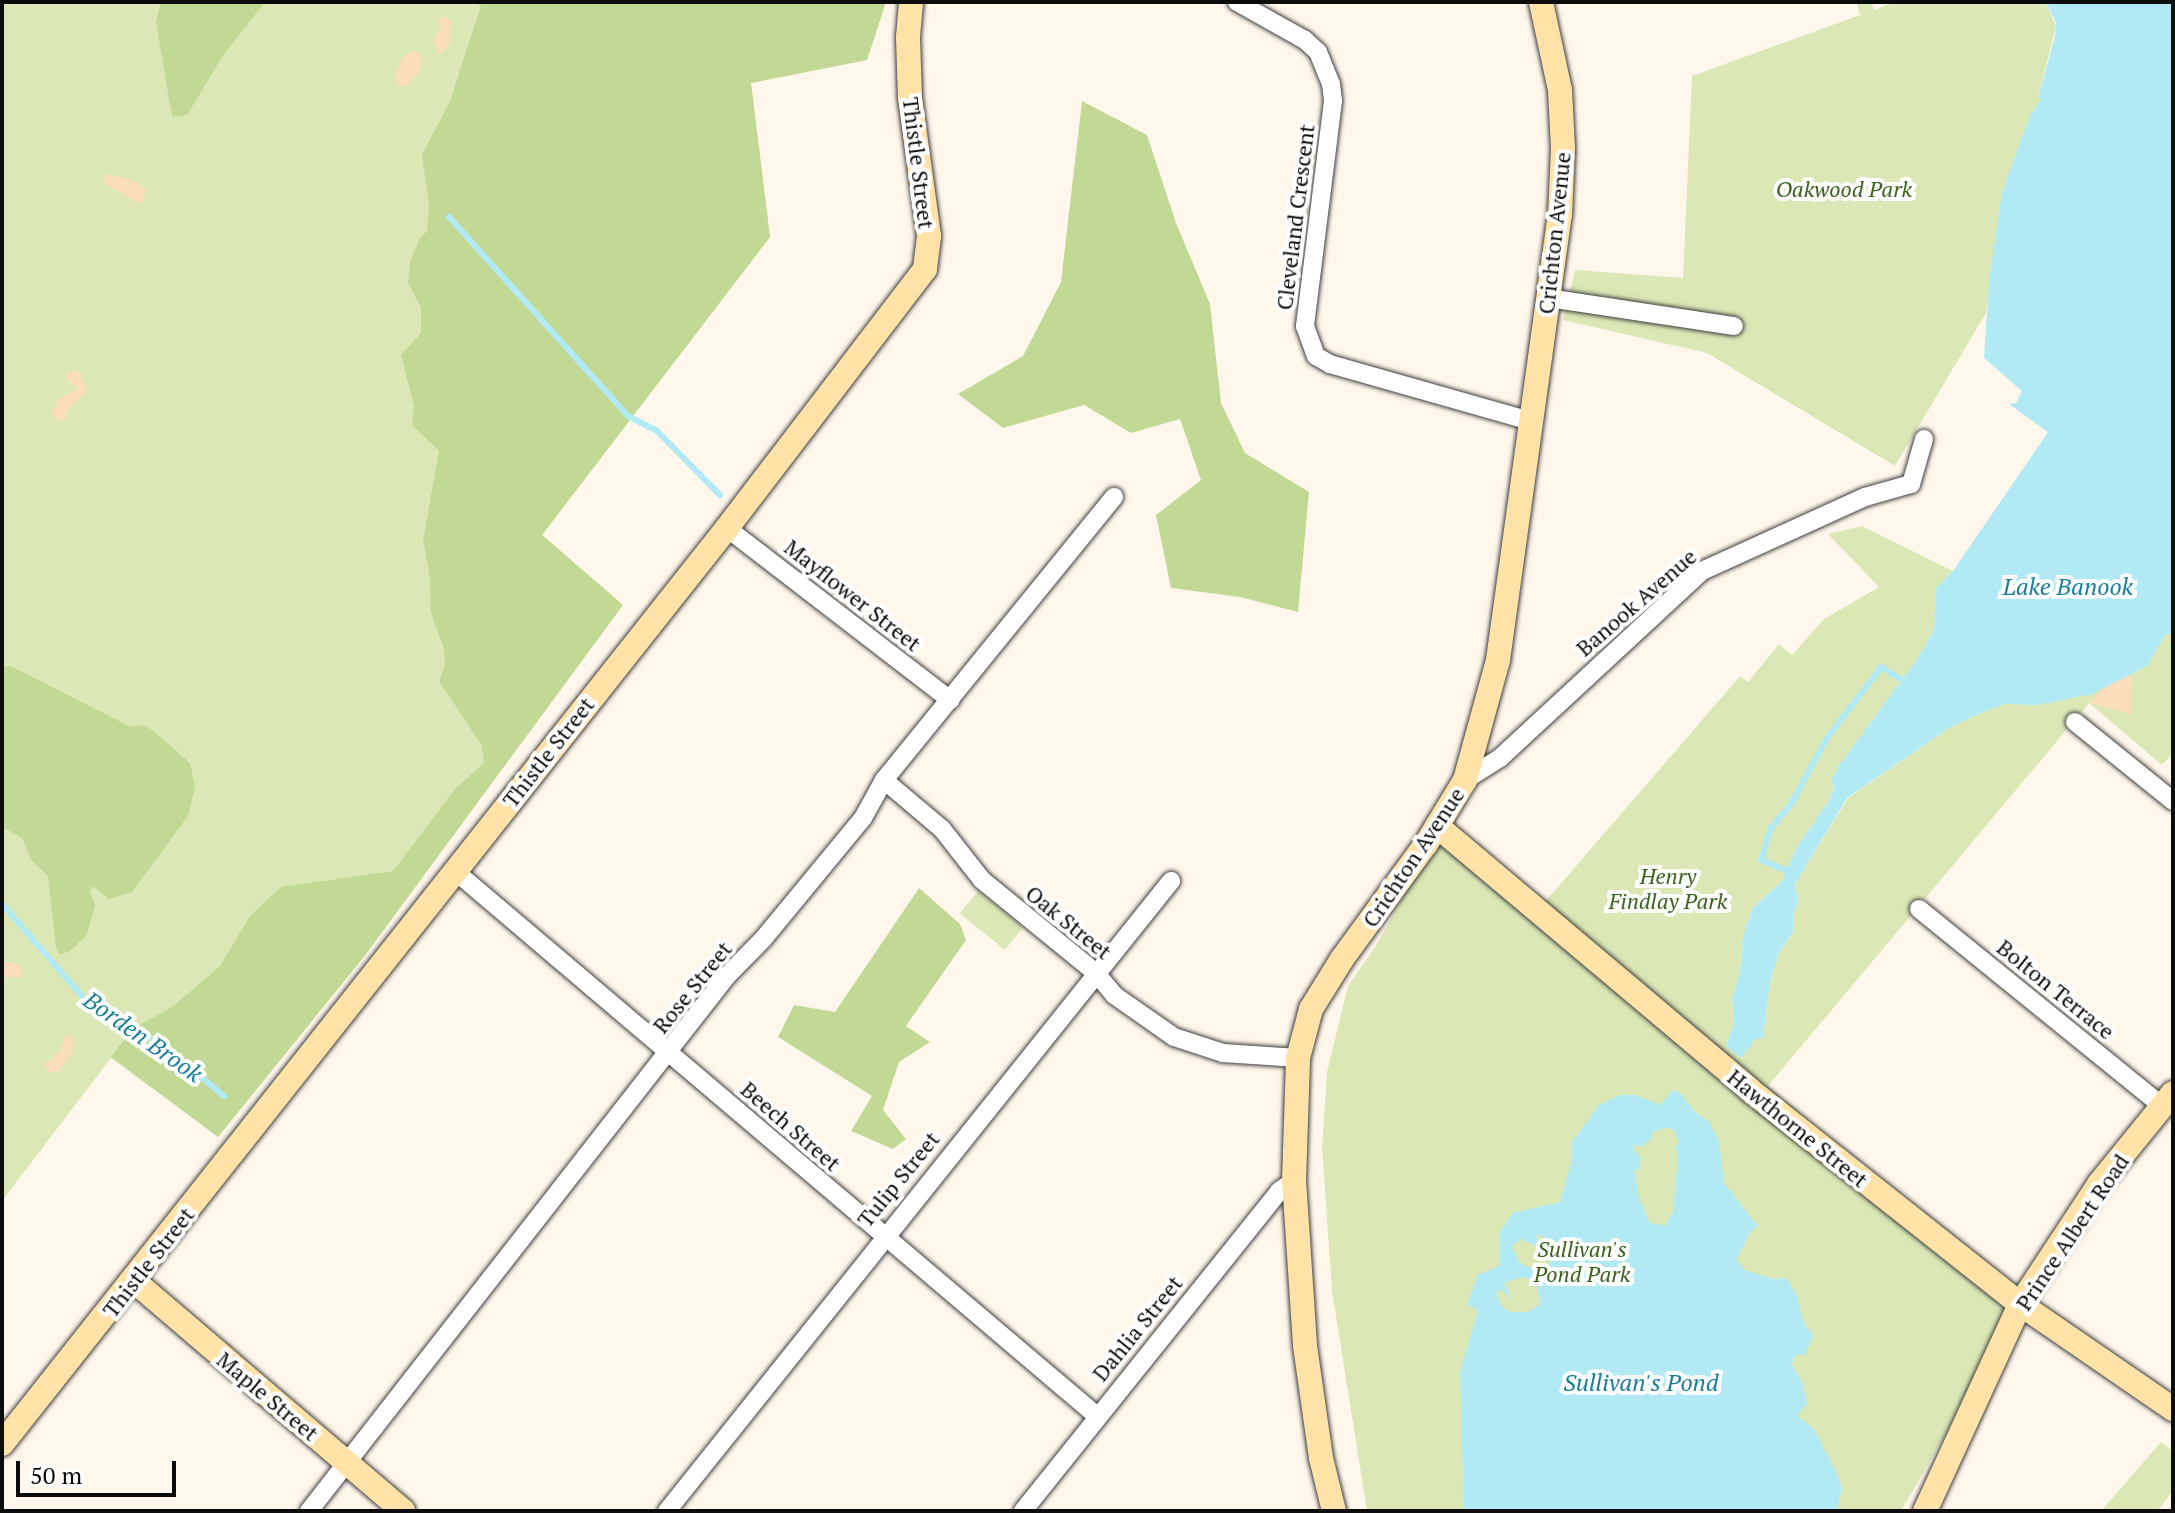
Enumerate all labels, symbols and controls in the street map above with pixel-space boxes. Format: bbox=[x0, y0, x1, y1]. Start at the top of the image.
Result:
street label: Thistle Street bbox=[898, 96, 940, 230]
street label: Cleveland Crescent bbox=[1271, 123, 1319, 311]
street label: Crichton Avenue bbox=[1532, 150, 1576, 316]
park label: Oakwood Park bbox=[1776, 176, 1912, 202]
street label: Mayflower Street bbox=[779, 534, 927, 656]
street label: Banook Avenue bbox=[1570, 543, 1702, 661]
water label: Lake Banook bbox=[2003, 573, 2133, 601]
street label: Thistle Street bbox=[497, 692, 599, 812]
street label: Crichton Avenue bbox=[1356, 782, 1470, 932]
park label: Henry Findlay Park bbox=[1609, 862, 1727, 914]
street label: Oak Street bbox=[1021, 879, 1117, 965]
street label: Bolton Terrace bbox=[1992, 934, 2120, 1044]
street label: Rose Street bbox=[647, 936, 737, 1038]
water label: Borden Brook bbox=[78, 985, 208, 1089]
street label: Hawthorne Street bbox=[1722, 1063, 1874, 1193]
street label: Beech Street bbox=[736, 1076, 846, 1176]
street label: Tulip Street bbox=[851, 1126, 945, 1232]
street label: Prince Albert Road bbox=[2010, 1149, 2134, 1315]
street label: Thistle Street bbox=[97, 1202, 199, 1322]
park label: Sullivan's Pond Park bbox=[1534, 1235, 1630, 1286]
street label: Dahlia Street bbox=[1086, 1270, 1188, 1386]
street label: Maple Street bbox=[212, 1346, 324, 1446]
water label: Sullivan's Pond bbox=[1563, 1369, 1719, 1397]
scale bar bbox=[20, 1445, 180, 1495]
text: 50 m bbox=[30, 1459, 82, 1491]

